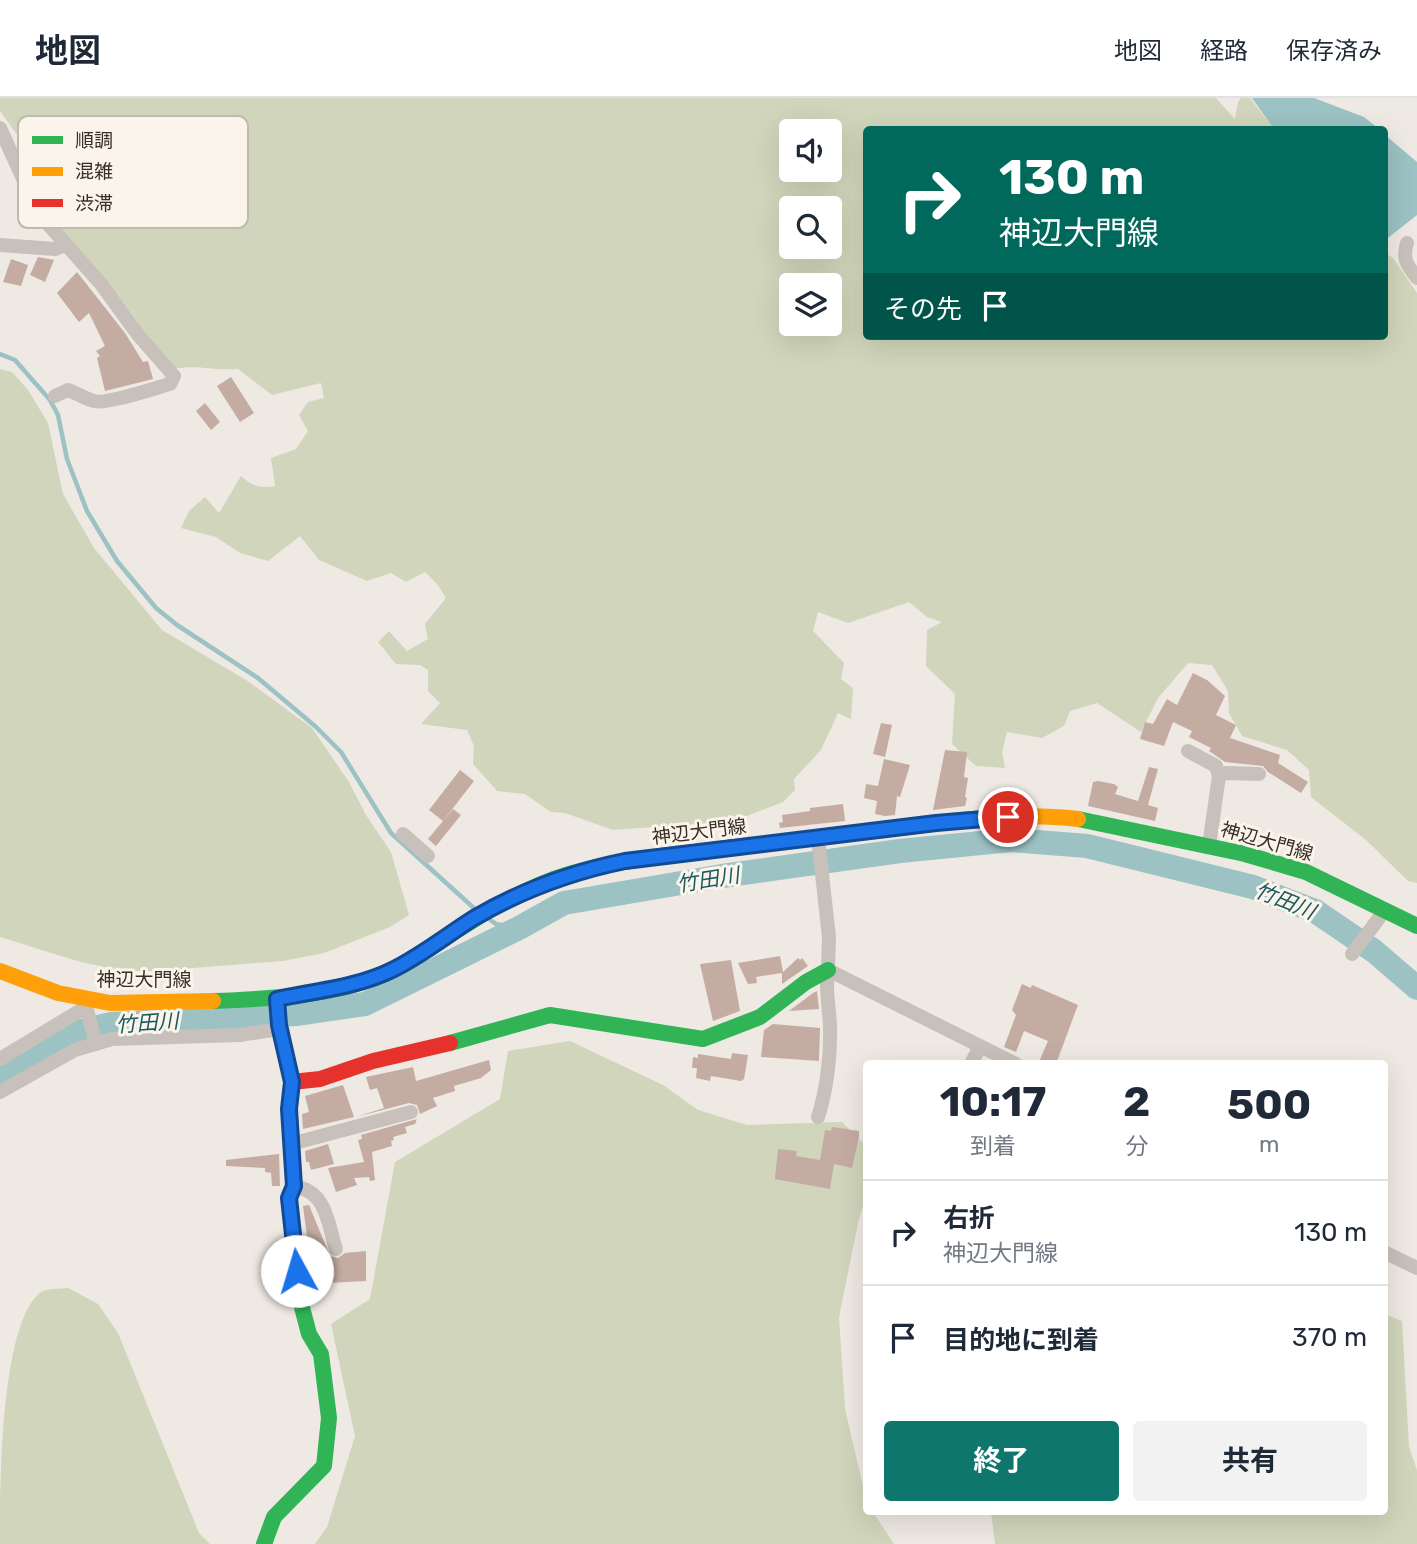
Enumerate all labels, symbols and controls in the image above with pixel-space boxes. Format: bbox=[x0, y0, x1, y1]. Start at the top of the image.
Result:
text: 地図 bbox=[35, 31, 101, 70]
text: 地図 bbox=[1114, 37, 1162, 65]
text: 経路 bbox=[1200, 37, 1248, 65]
text: 保存済み bbox=[1286, 37, 1382, 65]
legend bbox=[18, 116, 248, 228]
map controls bbox=[779, 119, 842, 336]
button: sound bbox=[779, 119, 842, 182]
text: 順調 bbox=[75, 129, 113, 152]
text: 130 m bbox=[999, 148, 1144, 206]
icon: right bbox=[884, 154, 975, 245]
text: 混雑 bbox=[75, 160, 113, 183]
text: 渋滞 bbox=[75, 192, 113, 215]
button: search bbox=[779, 196, 842, 259]
text: 神辺大門線 bbox=[999, 214, 1159, 252]
button: layers bbox=[779, 273, 842, 336]
icon: arrive bbox=[976, 287, 1014, 325]
text: その先 bbox=[884, 294, 962, 325]
pin bbox=[978, 787, 1038, 847]
icon: arrive bbox=[989, 798, 1027, 836]
street label: 神辺大門線 bbox=[651, 814, 748, 849]
street label: 神辺大門線 bbox=[1218, 817, 1316, 866]
water label: 竹田川 bbox=[675, 862, 743, 897]
water label: 竹田川 bbox=[1251, 877, 1321, 925]
street label: 神辺大門線 bbox=[96, 968, 192, 991]
water label: 竹田川 bbox=[115, 1008, 181, 1037]
text: 10:17 bbox=[940, 1077, 1046, 1127]
text: 2 bbox=[1123, 1077, 1150, 1127]
text: 500 bbox=[1227, 1080, 1311, 1130]
text: m bbox=[1259, 1130, 1279, 1158]
text: 到着 bbox=[970, 1132, 1016, 1160]
text: 分 bbox=[1125, 1132, 1148, 1160]
text: 右折 bbox=[943, 1203, 995, 1234]
icon: right bbox=[884, 1214, 922, 1252]
text: 130 m bbox=[1294, 1217, 1367, 1248]
position arrow bbox=[260, 1234, 334, 1308]
text: 神辺大門線 bbox=[943, 1239, 1058, 1267]
icon: arrive bbox=[884, 1319, 922, 1357]
text: 370 m bbox=[1292, 1322, 1367, 1353]
text: 目的地に到着 bbox=[943, 1325, 1099, 1356]
button: 終了 bbox=[884, 1421, 1119, 1501]
button: 共有 bbox=[1133, 1421, 1367, 1501]

